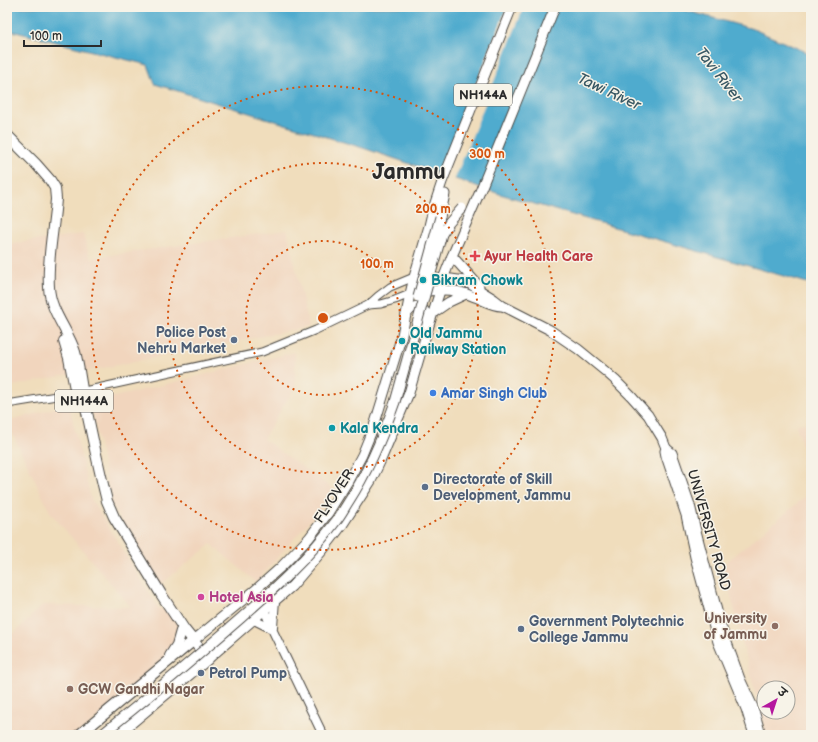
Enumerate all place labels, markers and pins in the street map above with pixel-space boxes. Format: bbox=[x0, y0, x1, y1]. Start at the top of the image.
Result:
place label: Ayur Health Care bbox=[483, 248, 593, 265]
marker: Ayur Health Care bbox=[469, 250, 481, 262]
place label: Bikram Chowk bbox=[431, 272, 523, 289]
marker: Bikram Chowk bbox=[418, 275, 428, 285]
centre of rings bbox=[316, 311, 330, 325]
place label: Police Post Nehru Market bbox=[137, 324, 226, 357]
place label: Old Jammu Railway Station bbox=[410, 325, 506, 358]
marker: Police Post Nehru Market bbox=[229, 335, 239, 345]
marker: Old Jammu Railway Station bbox=[397, 336, 407, 346]
place label: Amar Singh Club bbox=[440, 385, 547, 402]
marker: Amar Singh Club bbox=[428, 388, 438, 398]
place label: Kala Kendra bbox=[340, 420, 419, 437]
marker: Kala Kendra bbox=[327, 423, 337, 433]
place label: Directorate of Skill Development, Jammu bbox=[433, 471, 571, 504]
marker: Directorate of Skill Development, Jammu bbox=[420, 482, 430, 492]
place label: Hotel Asia bbox=[209, 589, 274, 606]
marker: Hotel Asia bbox=[196, 592, 206, 602]
place label: University of Jammu bbox=[703, 610, 768, 643]
place label: Government Polytechnic College Jammu bbox=[529, 613, 685, 646]
marker: University of Jammu bbox=[770, 621, 780, 631]
marker: Government Polytechnic College Jammu bbox=[516, 624, 526, 634]
place label: Petrol Pump bbox=[209, 665, 287, 682]
marker: Petrol Pump bbox=[196, 668, 206, 678]
place label: GCW Gandhi Nagar bbox=[78, 681, 205, 698]
marker: GCW Gandhi Nagar bbox=[65, 684, 75, 694]

